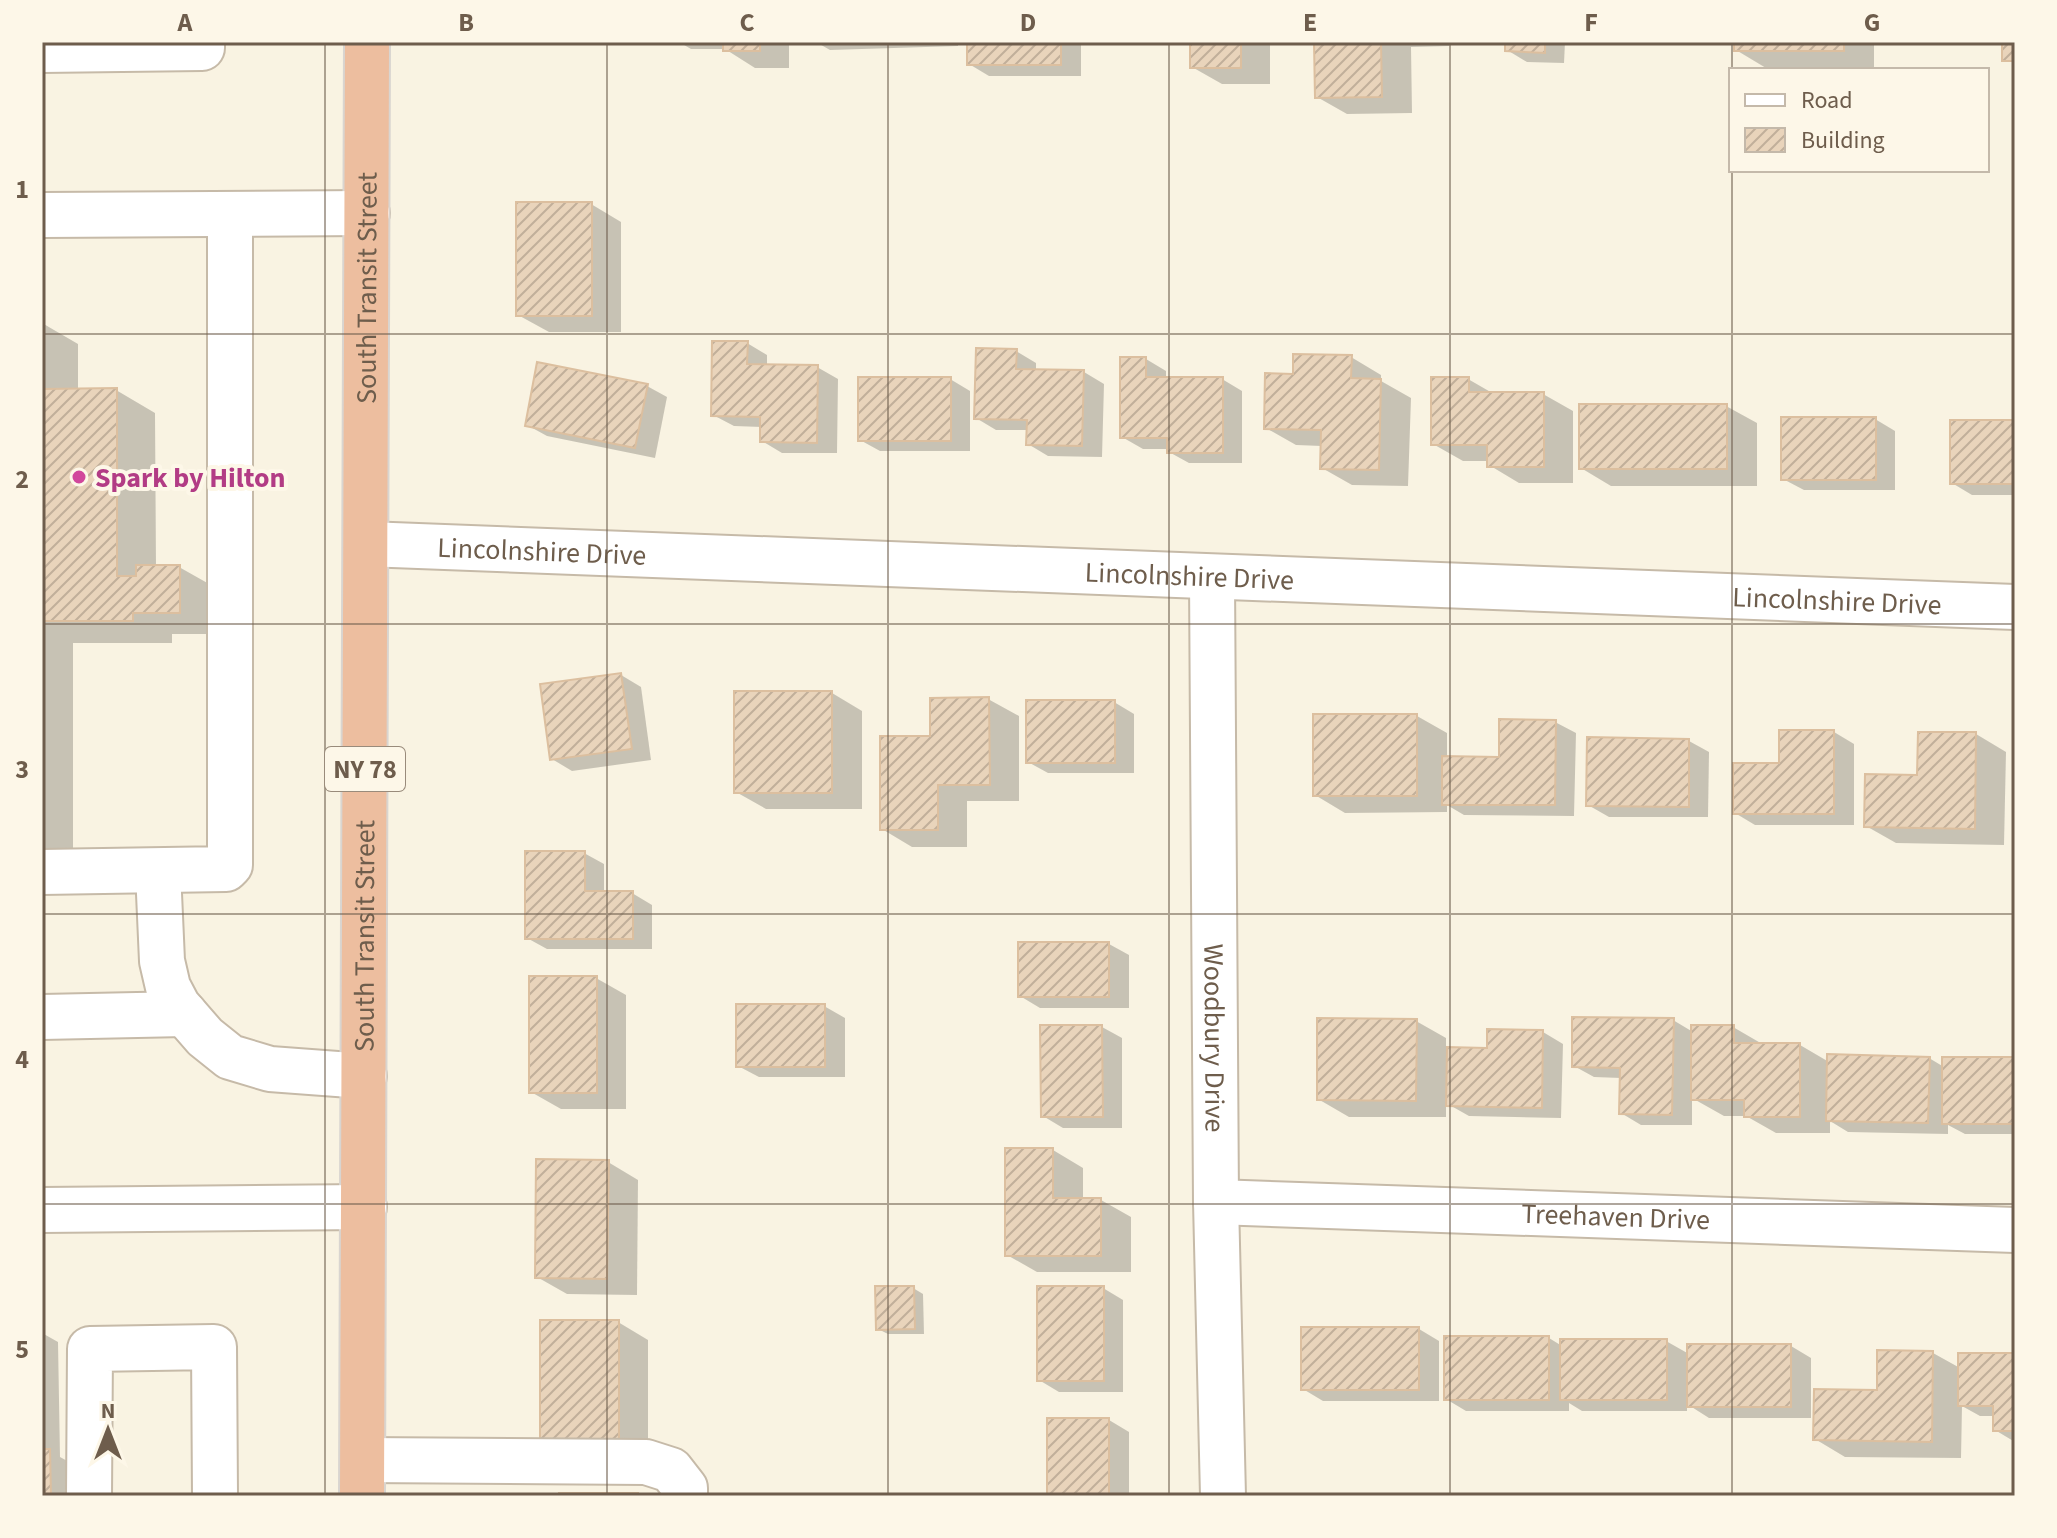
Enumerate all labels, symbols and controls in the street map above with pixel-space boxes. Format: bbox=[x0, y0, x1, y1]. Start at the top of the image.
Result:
text: A bbox=[177, 4, 194, 41]
text: B bbox=[458, 4, 474, 41]
text: C bbox=[739, 4, 755, 41]
text: D bbox=[1020, 4, 1036, 41]
text: E bbox=[1303, 4, 1317, 41]
text: F bbox=[1584, 4, 1598, 41]
text: G bbox=[1864, 4, 1880, 41]
legend bbox=[1729, 68, 1989, 172]
text: Road bbox=[1801, 83, 1853, 118]
text: Building bbox=[1801, 123, 1885, 158]
text: 1 bbox=[15, 171, 29, 208]
street label: South Transit Street bbox=[347, 172, 388, 404]
place label: Spark by Hilton bbox=[95, 458, 286, 498]
text: 2 bbox=[15, 461, 29, 498]
marker: Spark by Hilton bbox=[70, 468, 88, 486]
street label: Lincolnshire Drive bbox=[437, 528, 647, 576]
street label: Lincolnshire Drive bbox=[1084, 552, 1295, 600]
street label: Lincolnshire Drive bbox=[1732, 577, 1942, 625]
road number: NY 78 bbox=[325, 747, 405, 791]
text: 3 bbox=[15, 751, 29, 788]
street label: South Transit Street bbox=[345, 820, 385, 1052]
street label: Woodbury Drive bbox=[1193, 944, 1235, 1132]
text: 4 bbox=[15, 1041, 29, 1078]
street label: Treehaven Drive bbox=[1521, 1194, 1711, 1240]
text: 5 bbox=[15, 1331, 29, 1368]
north arrow bbox=[68, 1390, 148, 1470]
text: N bbox=[101, 1395, 115, 1427]

